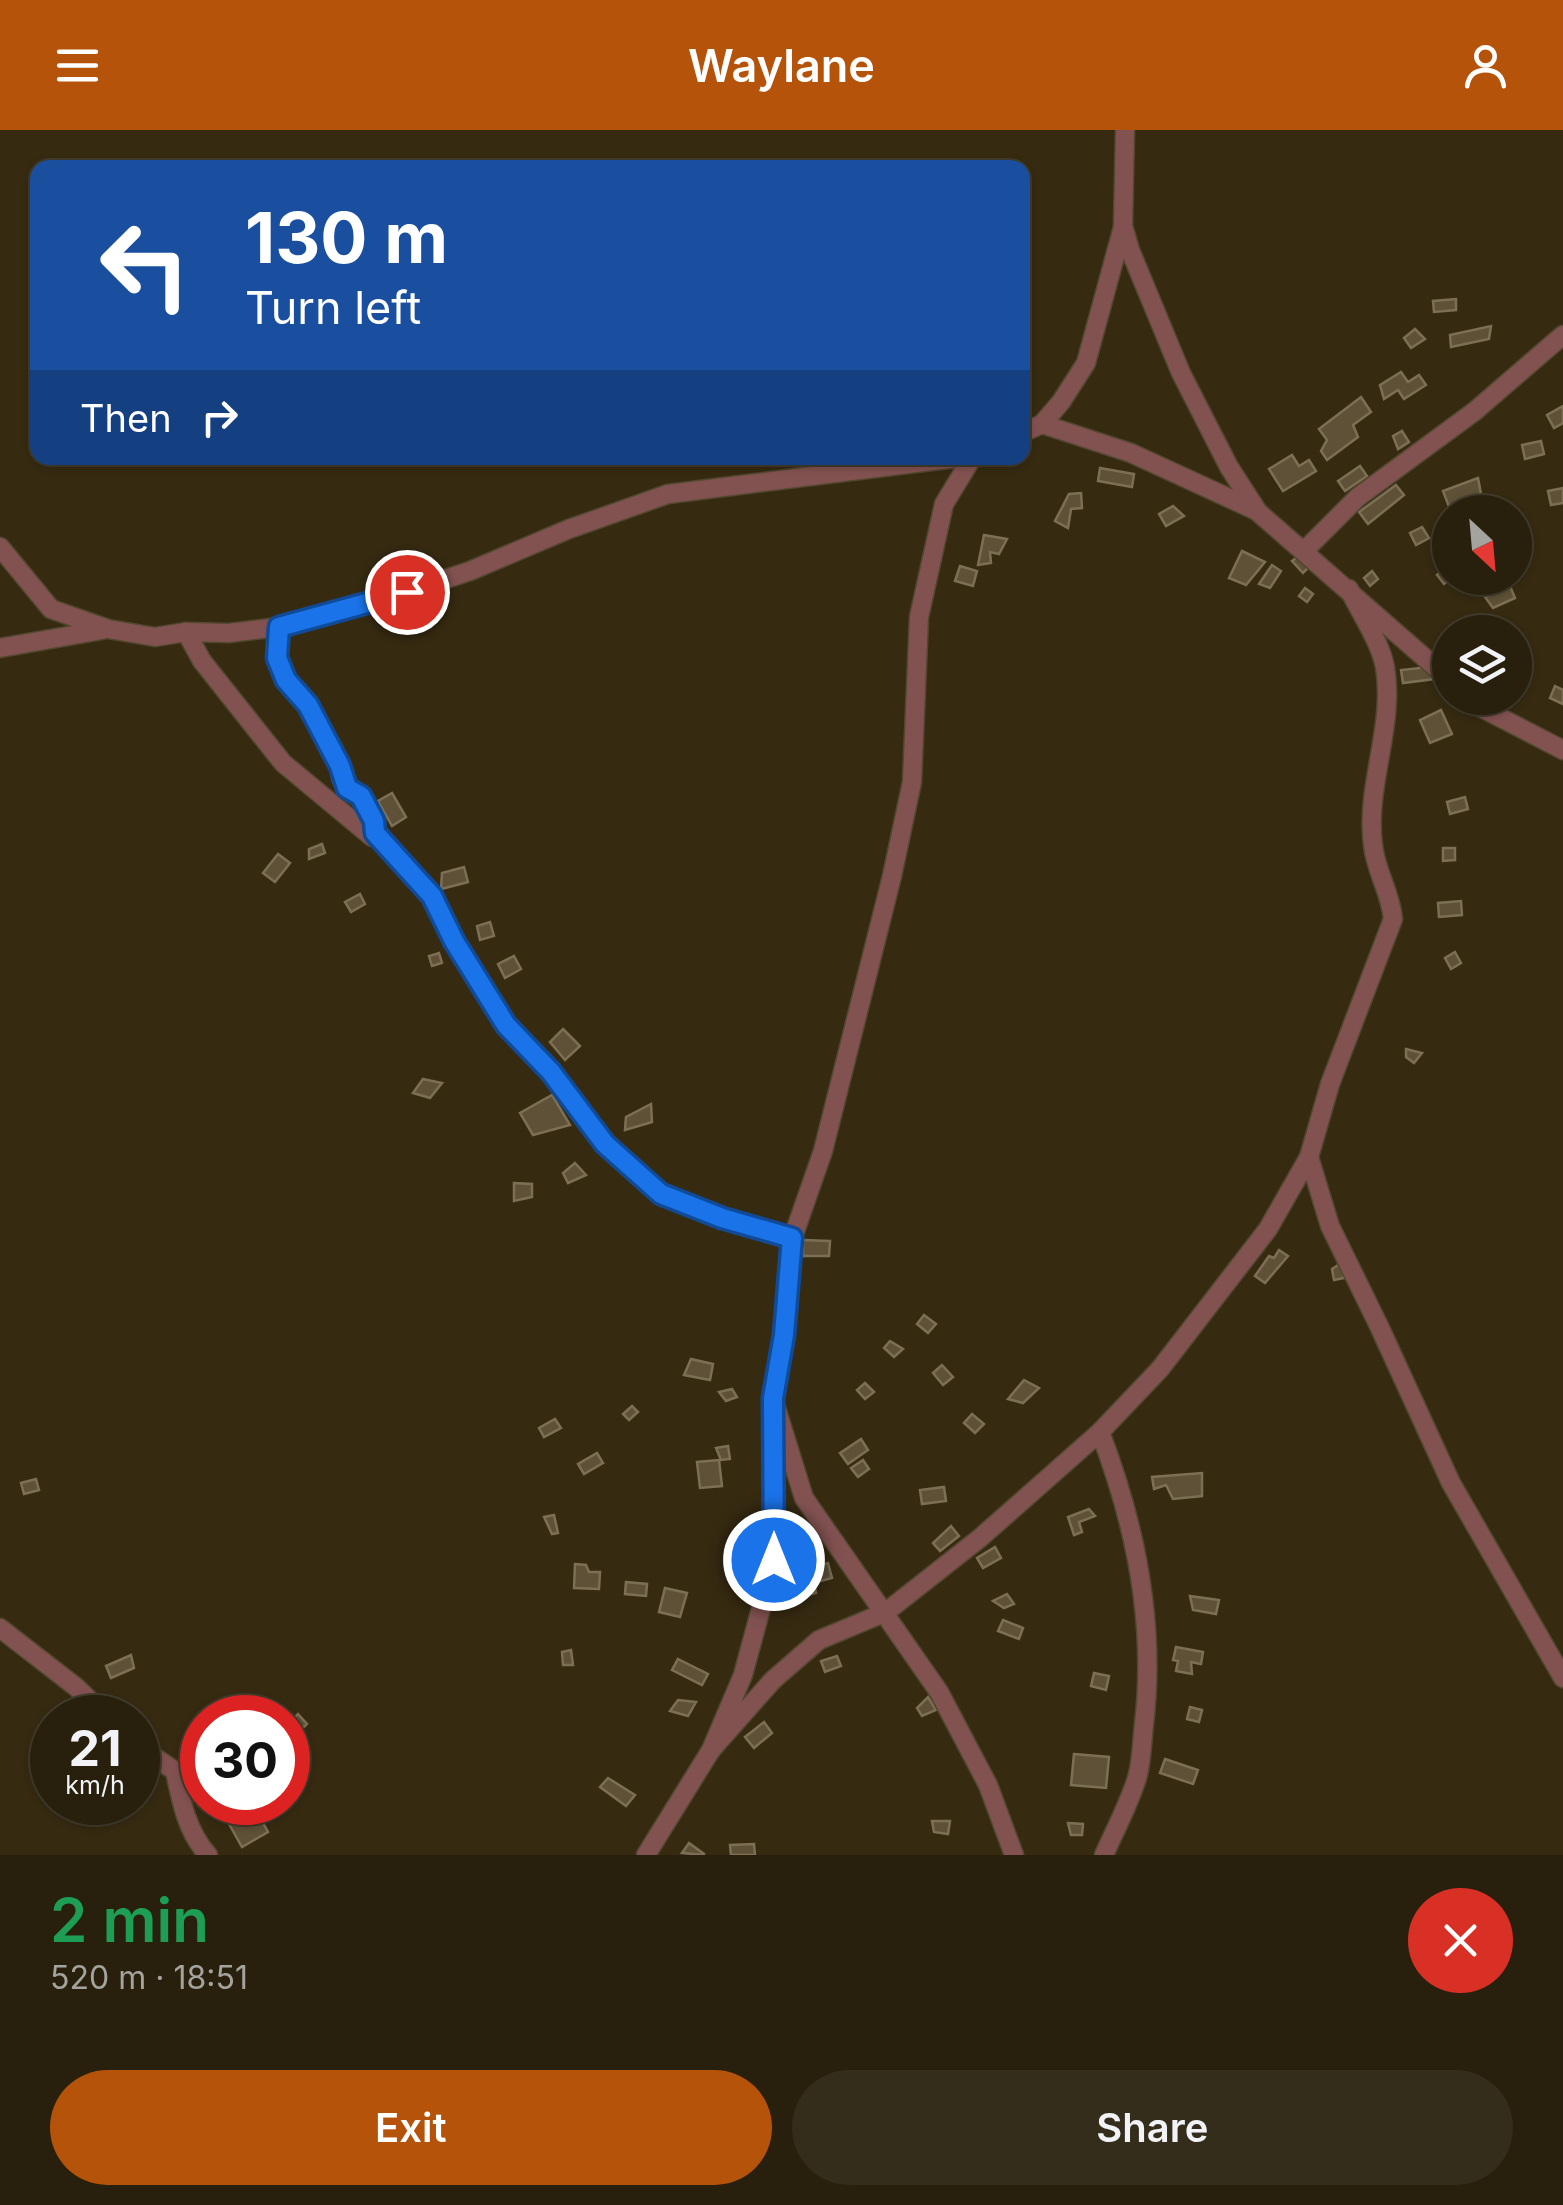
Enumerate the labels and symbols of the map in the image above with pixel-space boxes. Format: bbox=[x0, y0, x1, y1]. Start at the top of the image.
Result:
north arrow bbox=[1432, 495, 1532, 595]
pin bbox=[365, 550, 450, 635]
position arrow bbox=[722, 1508, 826, 1612]
speed limit sign: 30 bbox=[180, 1695, 310, 1825]

